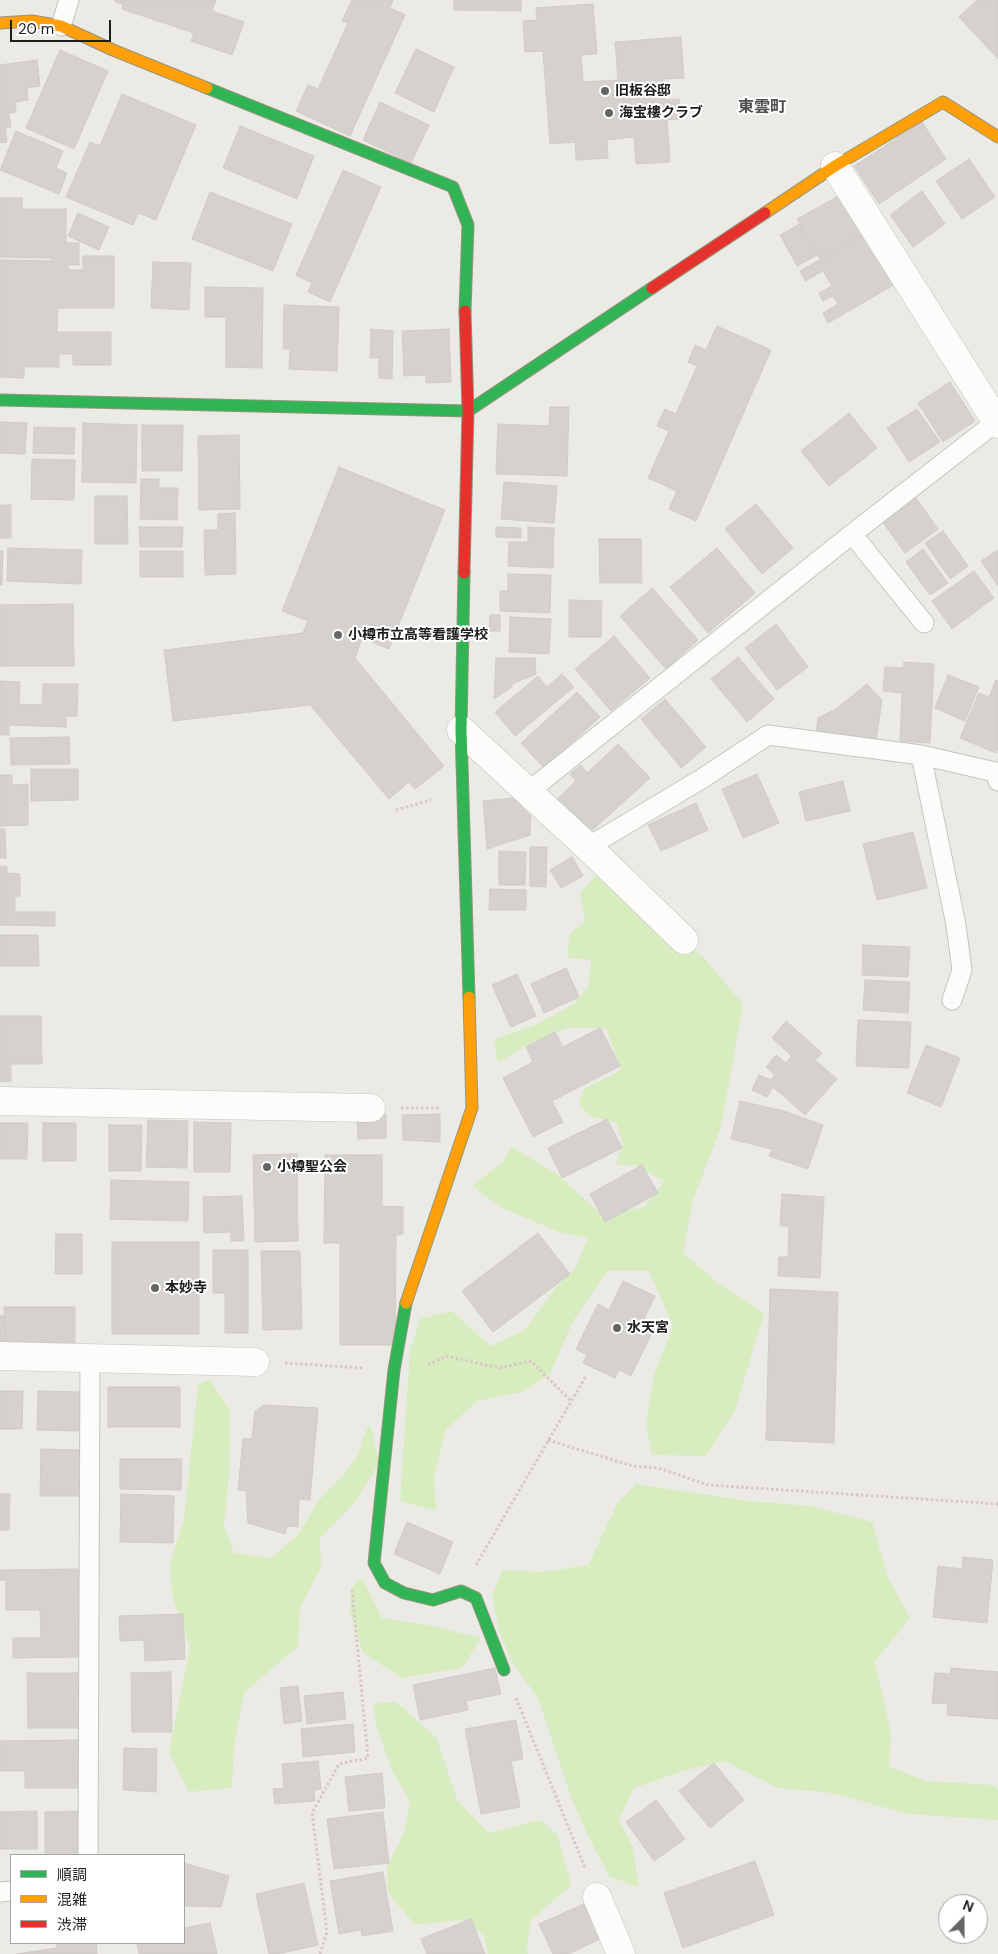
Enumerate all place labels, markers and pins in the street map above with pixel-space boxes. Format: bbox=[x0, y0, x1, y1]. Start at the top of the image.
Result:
place label: 旧板谷邸 bbox=[615, 83, 671, 99]
marker: 旧板谷邸 bbox=[599, 85, 611, 97]
place label: 海宝樓クラブ bbox=[619, 105, 703, 121]
marker: 海宝樓クラブ bbox=[603, 107, 615, 119]
place label: 小樽市立高等看護学校 bbox=[348, 627, 488, 643]
marker: 小樽市立高等看護学校 bbox=[332, 629, 344, 641]
place label: 小樽聖公会 bbox=[277, 1159, 347, 1175]
marker: 小樽聖公会 bbox=[261, 1161, 273, 1173]
place label: 本妙寺 bbox=[165, 1280, 207, 1296]
marker: 本妙寺 bbox=[149, 1282, 161, 1294]
place label: 水天宮 bbox=[627, 1320, 669, 1336]
marker: 水天宮 bbox=[611, 1322, 623, 1334]

